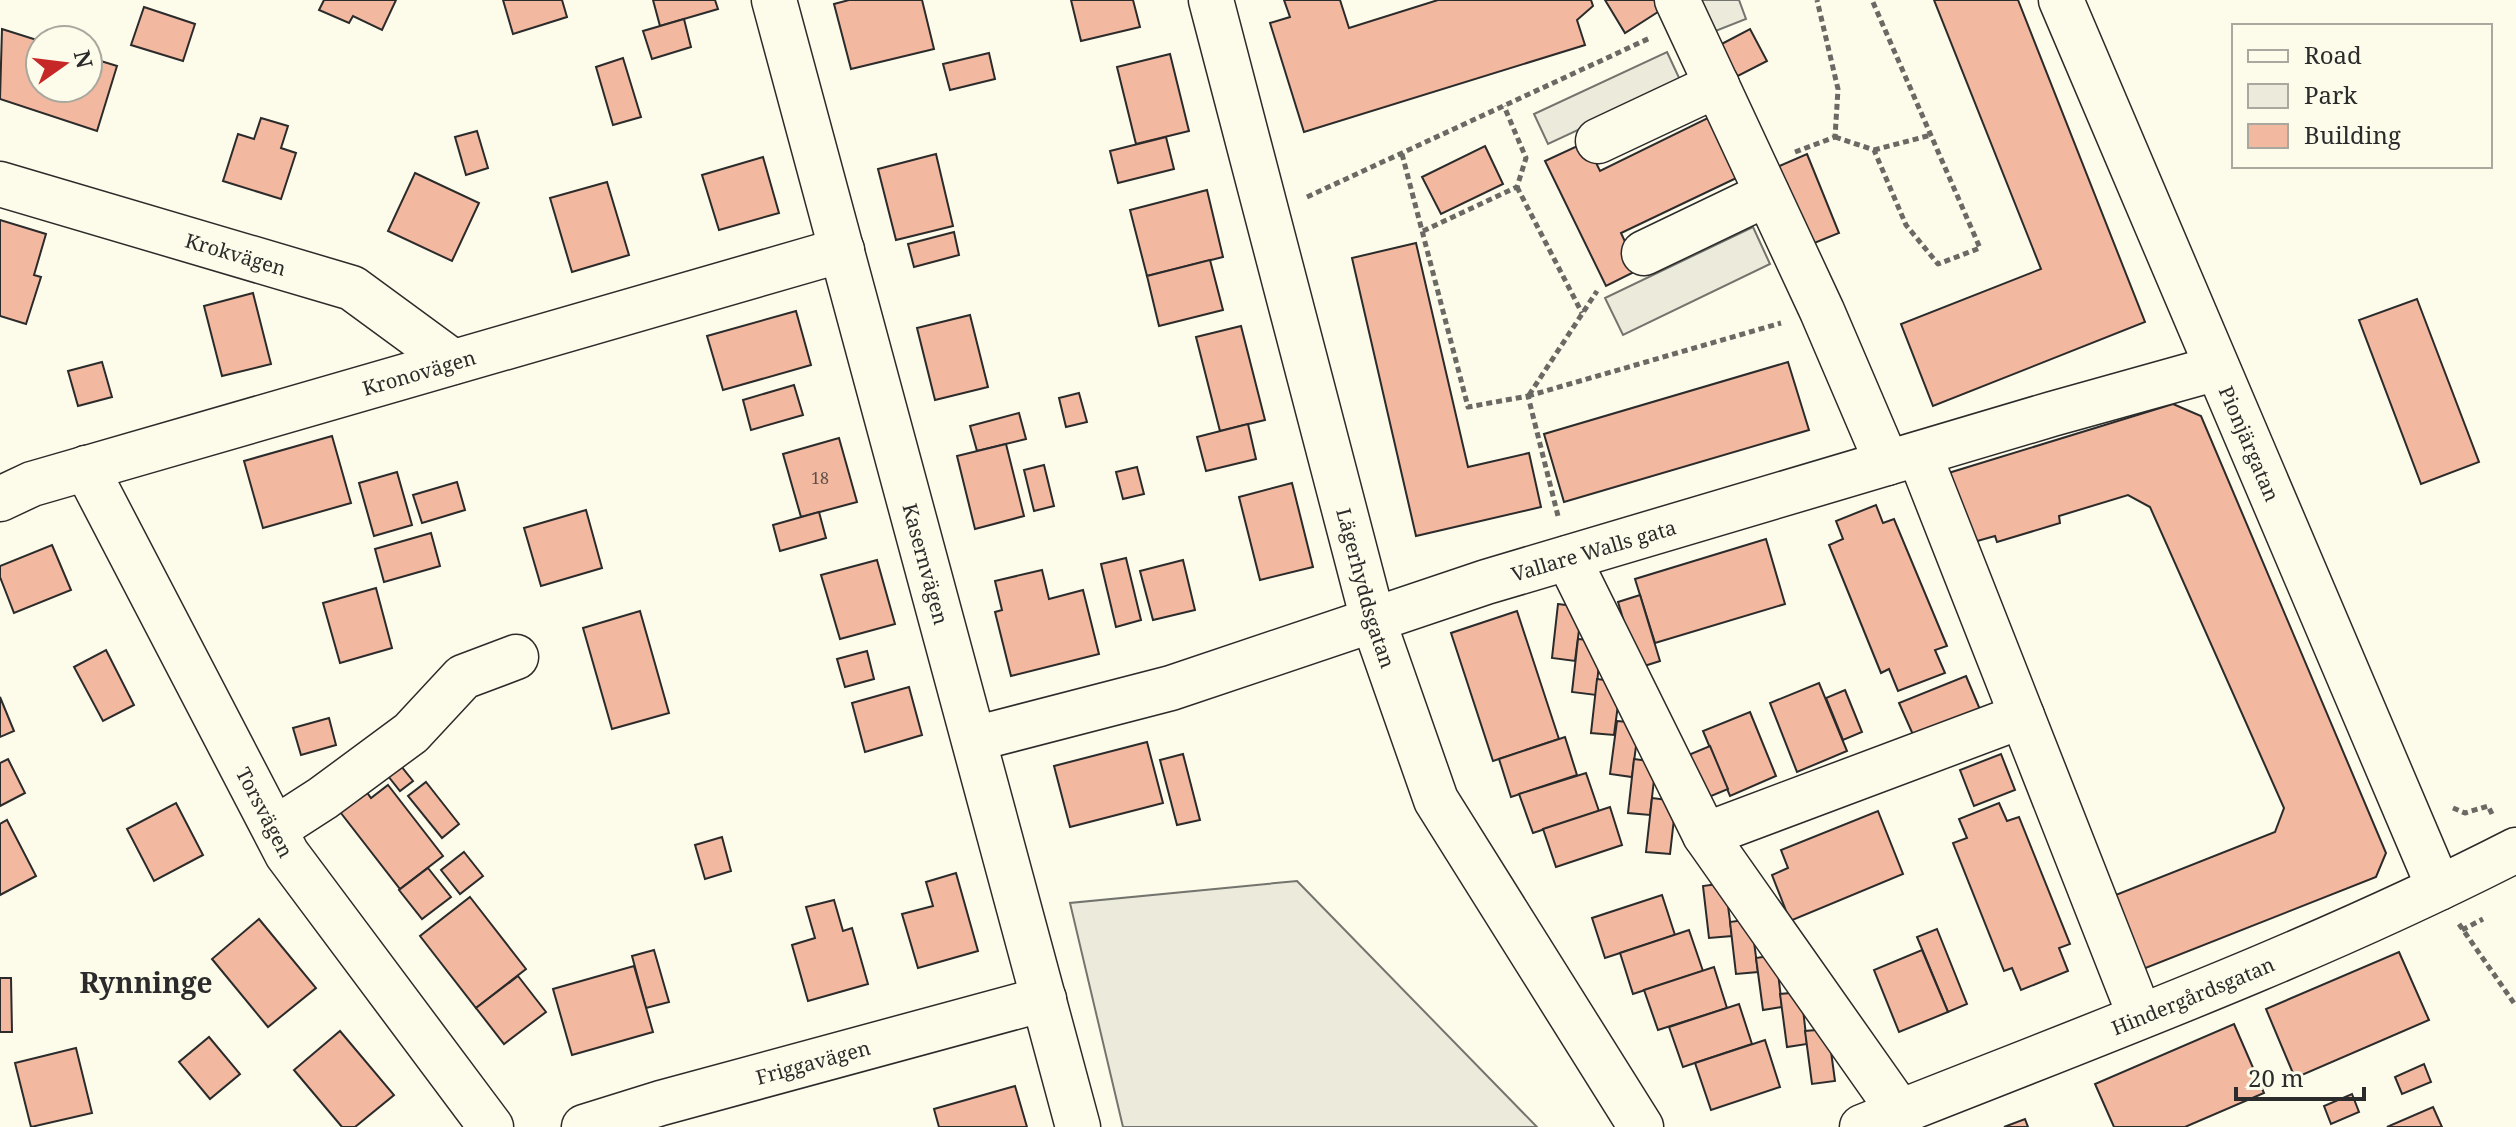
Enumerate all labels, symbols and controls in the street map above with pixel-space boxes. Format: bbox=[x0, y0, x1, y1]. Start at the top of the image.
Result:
north arrow bbox=[24, 24, 104, 104]
legend bbox=[2232, 24, 2492, 168]
text: Road bbox=[2304, 38, 2362, 71]
text: N bbox=[68, 47, 101, 71]
text: Park bbox=[2304, 78, 2358, 111]
text: Building bbox=[2304, 118, 2401, 151]
street label: Krokvägen bbox=[182, 226, 290, 281]
street label: Kronovägen bbox=[359, 343, 479, 401]
street label: Pionjärgatan bbox=[2213, 382, 2286, 505]
house number: 18 bbox=[811, 467, 829, 489]
street label: Kasernvägen bbox=[897, 500, 955, 628]
street label: Lägerhyddsgatan bbox=[1331, 505, 1402, 671]
street label: Vallare Walls gata bbox=[1508, 513, 1679, 587]
street label: Torsvägen bbox=[230, 762, 300, 862]
street label: Hindergårdsgatan bbox=[2107, 950, 2278, 1041]
district label: Rynninge bbox=[79, 963, 213, 1001]
street label: Friggavägen bbox=[753, 1033, 873, 1090]
scale bar bbox=[2236, 1051, 2364, 1101]
text: 20 m bbox=[2248, 1061, 2304, 1094]

